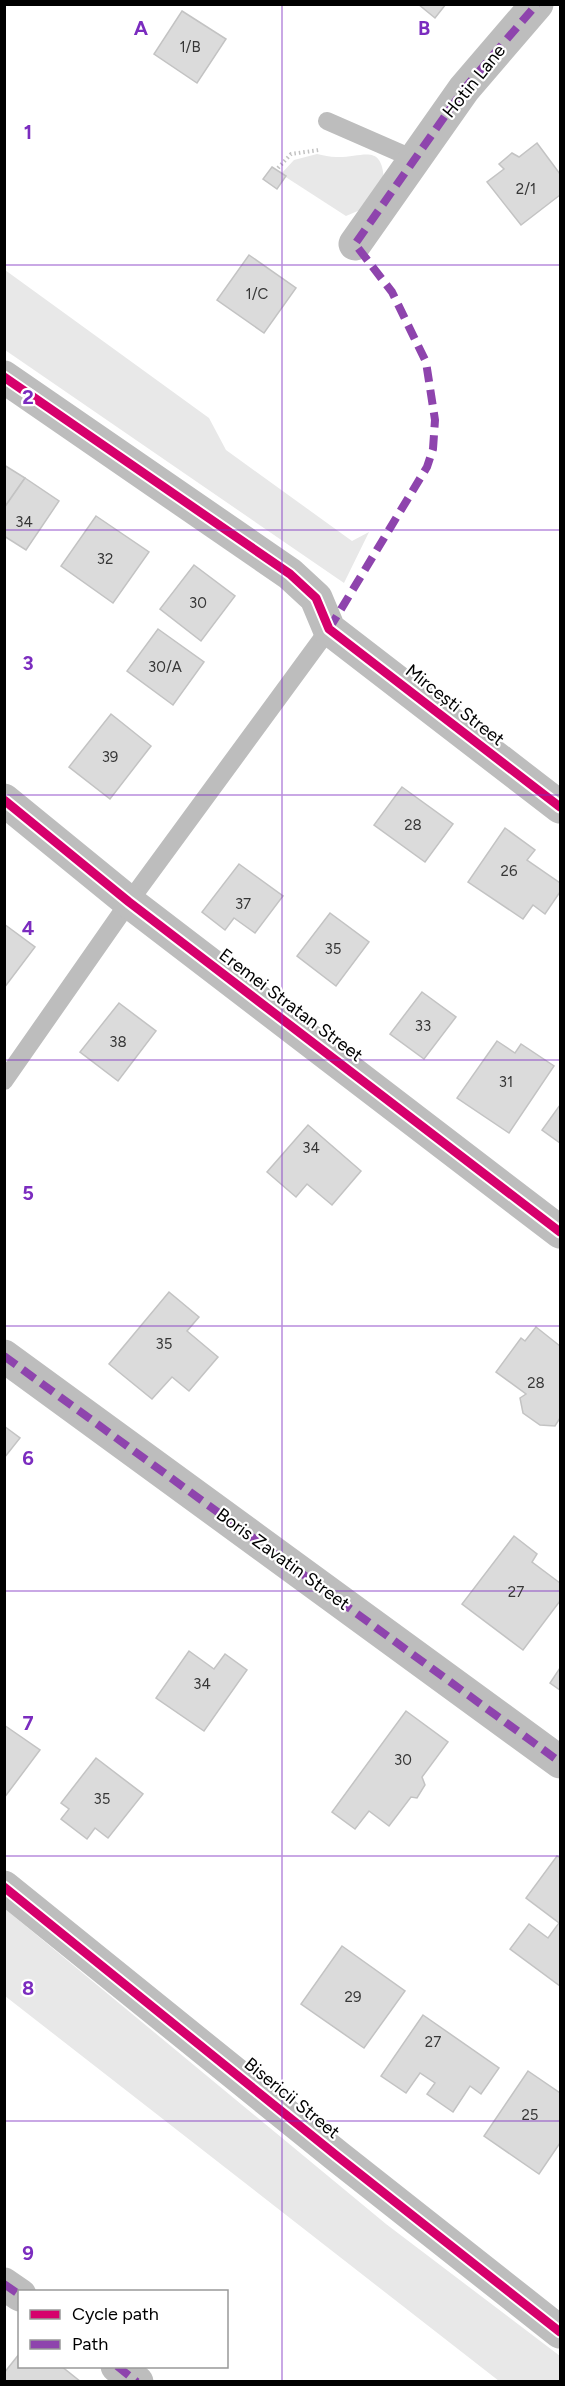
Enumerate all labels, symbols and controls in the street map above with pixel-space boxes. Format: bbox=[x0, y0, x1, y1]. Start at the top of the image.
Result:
text: A bbox=[134, 16, 149, 40]
text: B bbox=[418, 16, 430, 40]
house number: 1/B bbox=[179, 38, 201, 56]
street label: Hotin Lane bbox=[438, 40, 510, 122]
text: 1 bbox=[24, 120, 32, 144]
house number: 2/1 bbox=[516, 180, 536, 198]
house number: 1/C bbox=[246, 285, 269, 303]
text: 2 bbox=[22, 385, 34, 409]
house number: 34 bbox=[15, 513, 33, 531]
house number: 32 bbox=[97, 550, 113, 568]
house number: 30 bbox=[189, 594, 207, 612]
text: 3 bbox=[22, 651, 34, 675]
house number: 30/A bbox=[148, 658, 182, 676]
street label: Mircești Street bbox=[401, 660, 509, 751]
house number: 39 bbox=[102, 748, 118, 766]
house number: 28 bbox=[404, 816, 422, 834]
house number: 26 bbox=[501, 862, 518, 880]
house number: 37 bbox=[235, 895, 251, 913]
text: 4 bbox=[22, 916, 35, 940]
house number: 35 bbox=[325, 940, 341, 958]
street label: Eremei Stratan Street bbox=[215, 944, 367, 1066]
house number: 33 bbox=[415, 1017, 431, 1035]
house number: 38 bbox=[109, 1033, 127, 1051]
house number: 31 bbox=[499, 1073, 513, 1091]
house number: 34 bbox=[302, 1139, 320, 1157]
text: 5 bbox=[22, 1181, 34, 1205]
house number: 35 bbox=[156, 1335, 172, 1353]
house number: 28 bbox=[527, 1374, 545, 1392]
text: 6 bbox=[22, 1446, 34, 1470]
street label: Boris Zavatin Street bbox=[212, 1503, 354, 1615]
house number: 27 bbox=[508, 1583, 524, 1601]
house number: 34 bbox=[193, 1675, 211, 1693]
text: 7 bbox=[22, 1711, 34, 1735]
house number: 30 bbox=[394, 1751, 412, 1769]
house number: 35 bbox=[94, 1790, 110, 1808]
text: 8 bbox=[22, 1976, 34, 2000]
house number: 29 bbox=[345, 1988, 361, 2006]
house number: 27 bbox=[425, 2033, 441, 2051]
street label: Bisericii Street bbox=[240, 2053, 344, 2143]
house number: 25 bbox=[521, 2106, 539, 2124]
text: 9 bbox=[22, 2241, 34, 2265]
legend bbox=[18, 2290, 228, 2368]
text: Cycle path bbox=[72, 2303, 159, 2325]
text: Path bbox=[72, 2333, 108, 2355]

